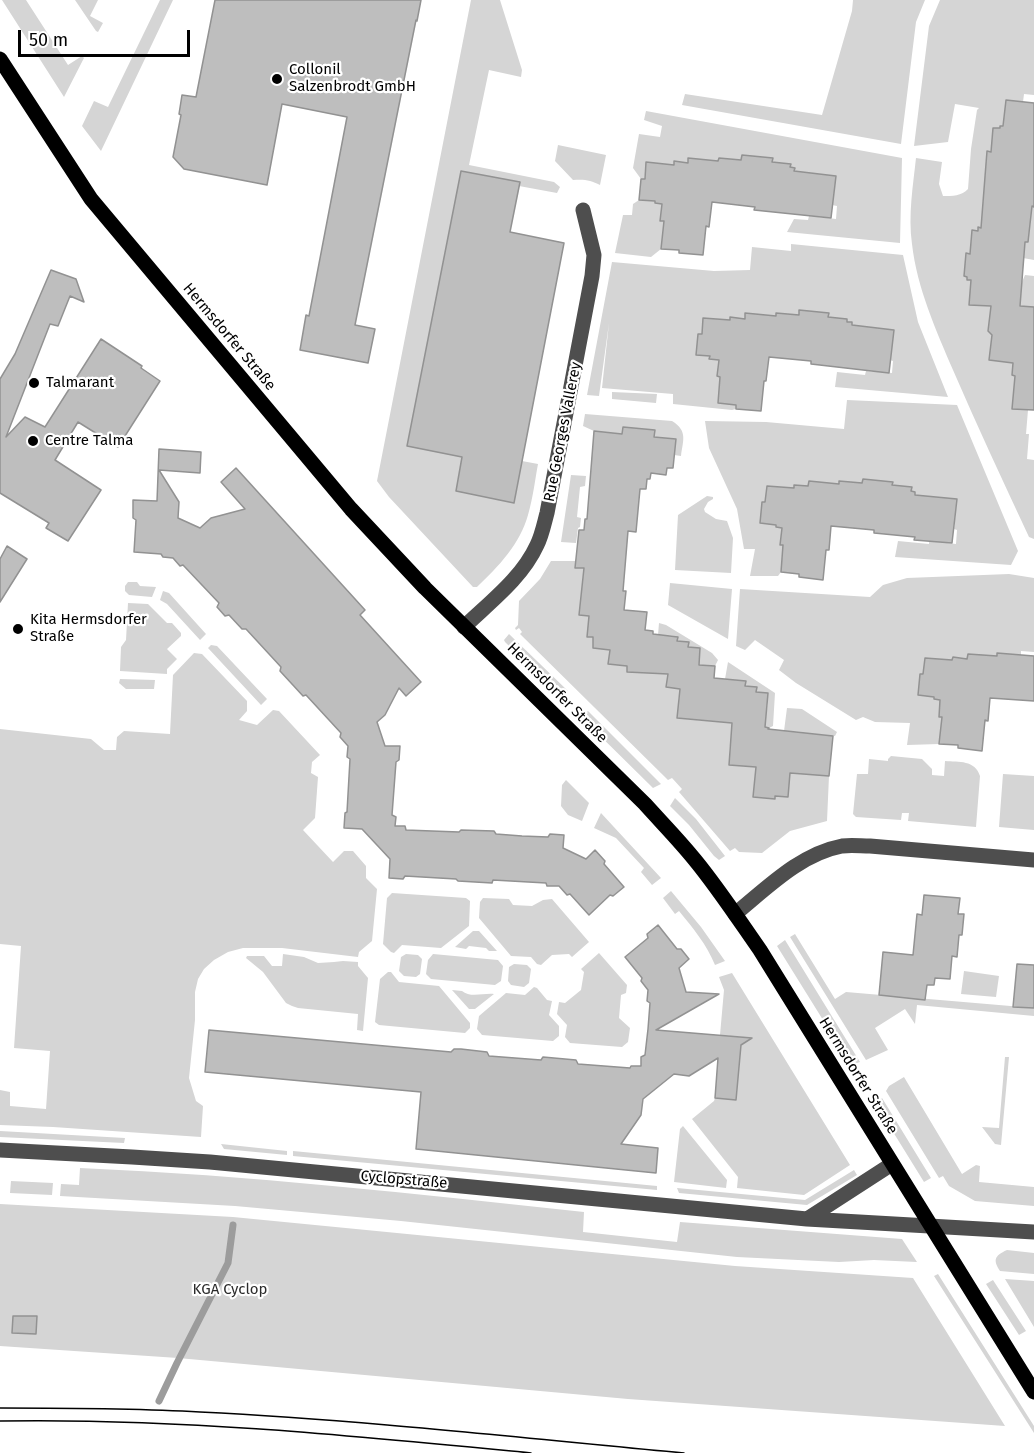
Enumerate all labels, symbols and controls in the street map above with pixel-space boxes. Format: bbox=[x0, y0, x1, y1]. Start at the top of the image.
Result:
scale bar bbox=[21, 18, 194, 56]
text: 50 m bbox=[29, 29, 68, 51]
place label: Collonil Salzenbrodt GmbH bbox=[289, 61, 416, 96]
marker: Collonil Salzenbrodt GmbH bbox=[270, 72, 284, 86]
street label: Hermsdorfer Straße bbox=[179, 280, 279, 394]
street label: Rue Georges Vallerey bbox=[541, 361, 585, 503]
place label: Talmarant bbox=[46, 374, 114, 392]
marker: Talmarant bbox=[27, 376, 41, 390]
place label: Centre Talma bbox=[45, 432, 133, 450]
marker: Centre Talma bbox=[26, 434, 40, 448]
place label: Kita Hermsdorfer Straße bbox=[30, 611, 147, 646]
marker: Kita Hermsdorfer Straße bbox=[11, 622, 25, 636]
street label: Hermsdorfer Straße bbox=[503, 639, 611, 747]
street label: Hermsdorfer Straße bbox=[815, 1014, 901, 1138]
street label: Cyclopstraße bbox=[360, 1167, 448, 1193]
park label: KGA Cyclop bbox=[193, 1281, 267, 1299]

